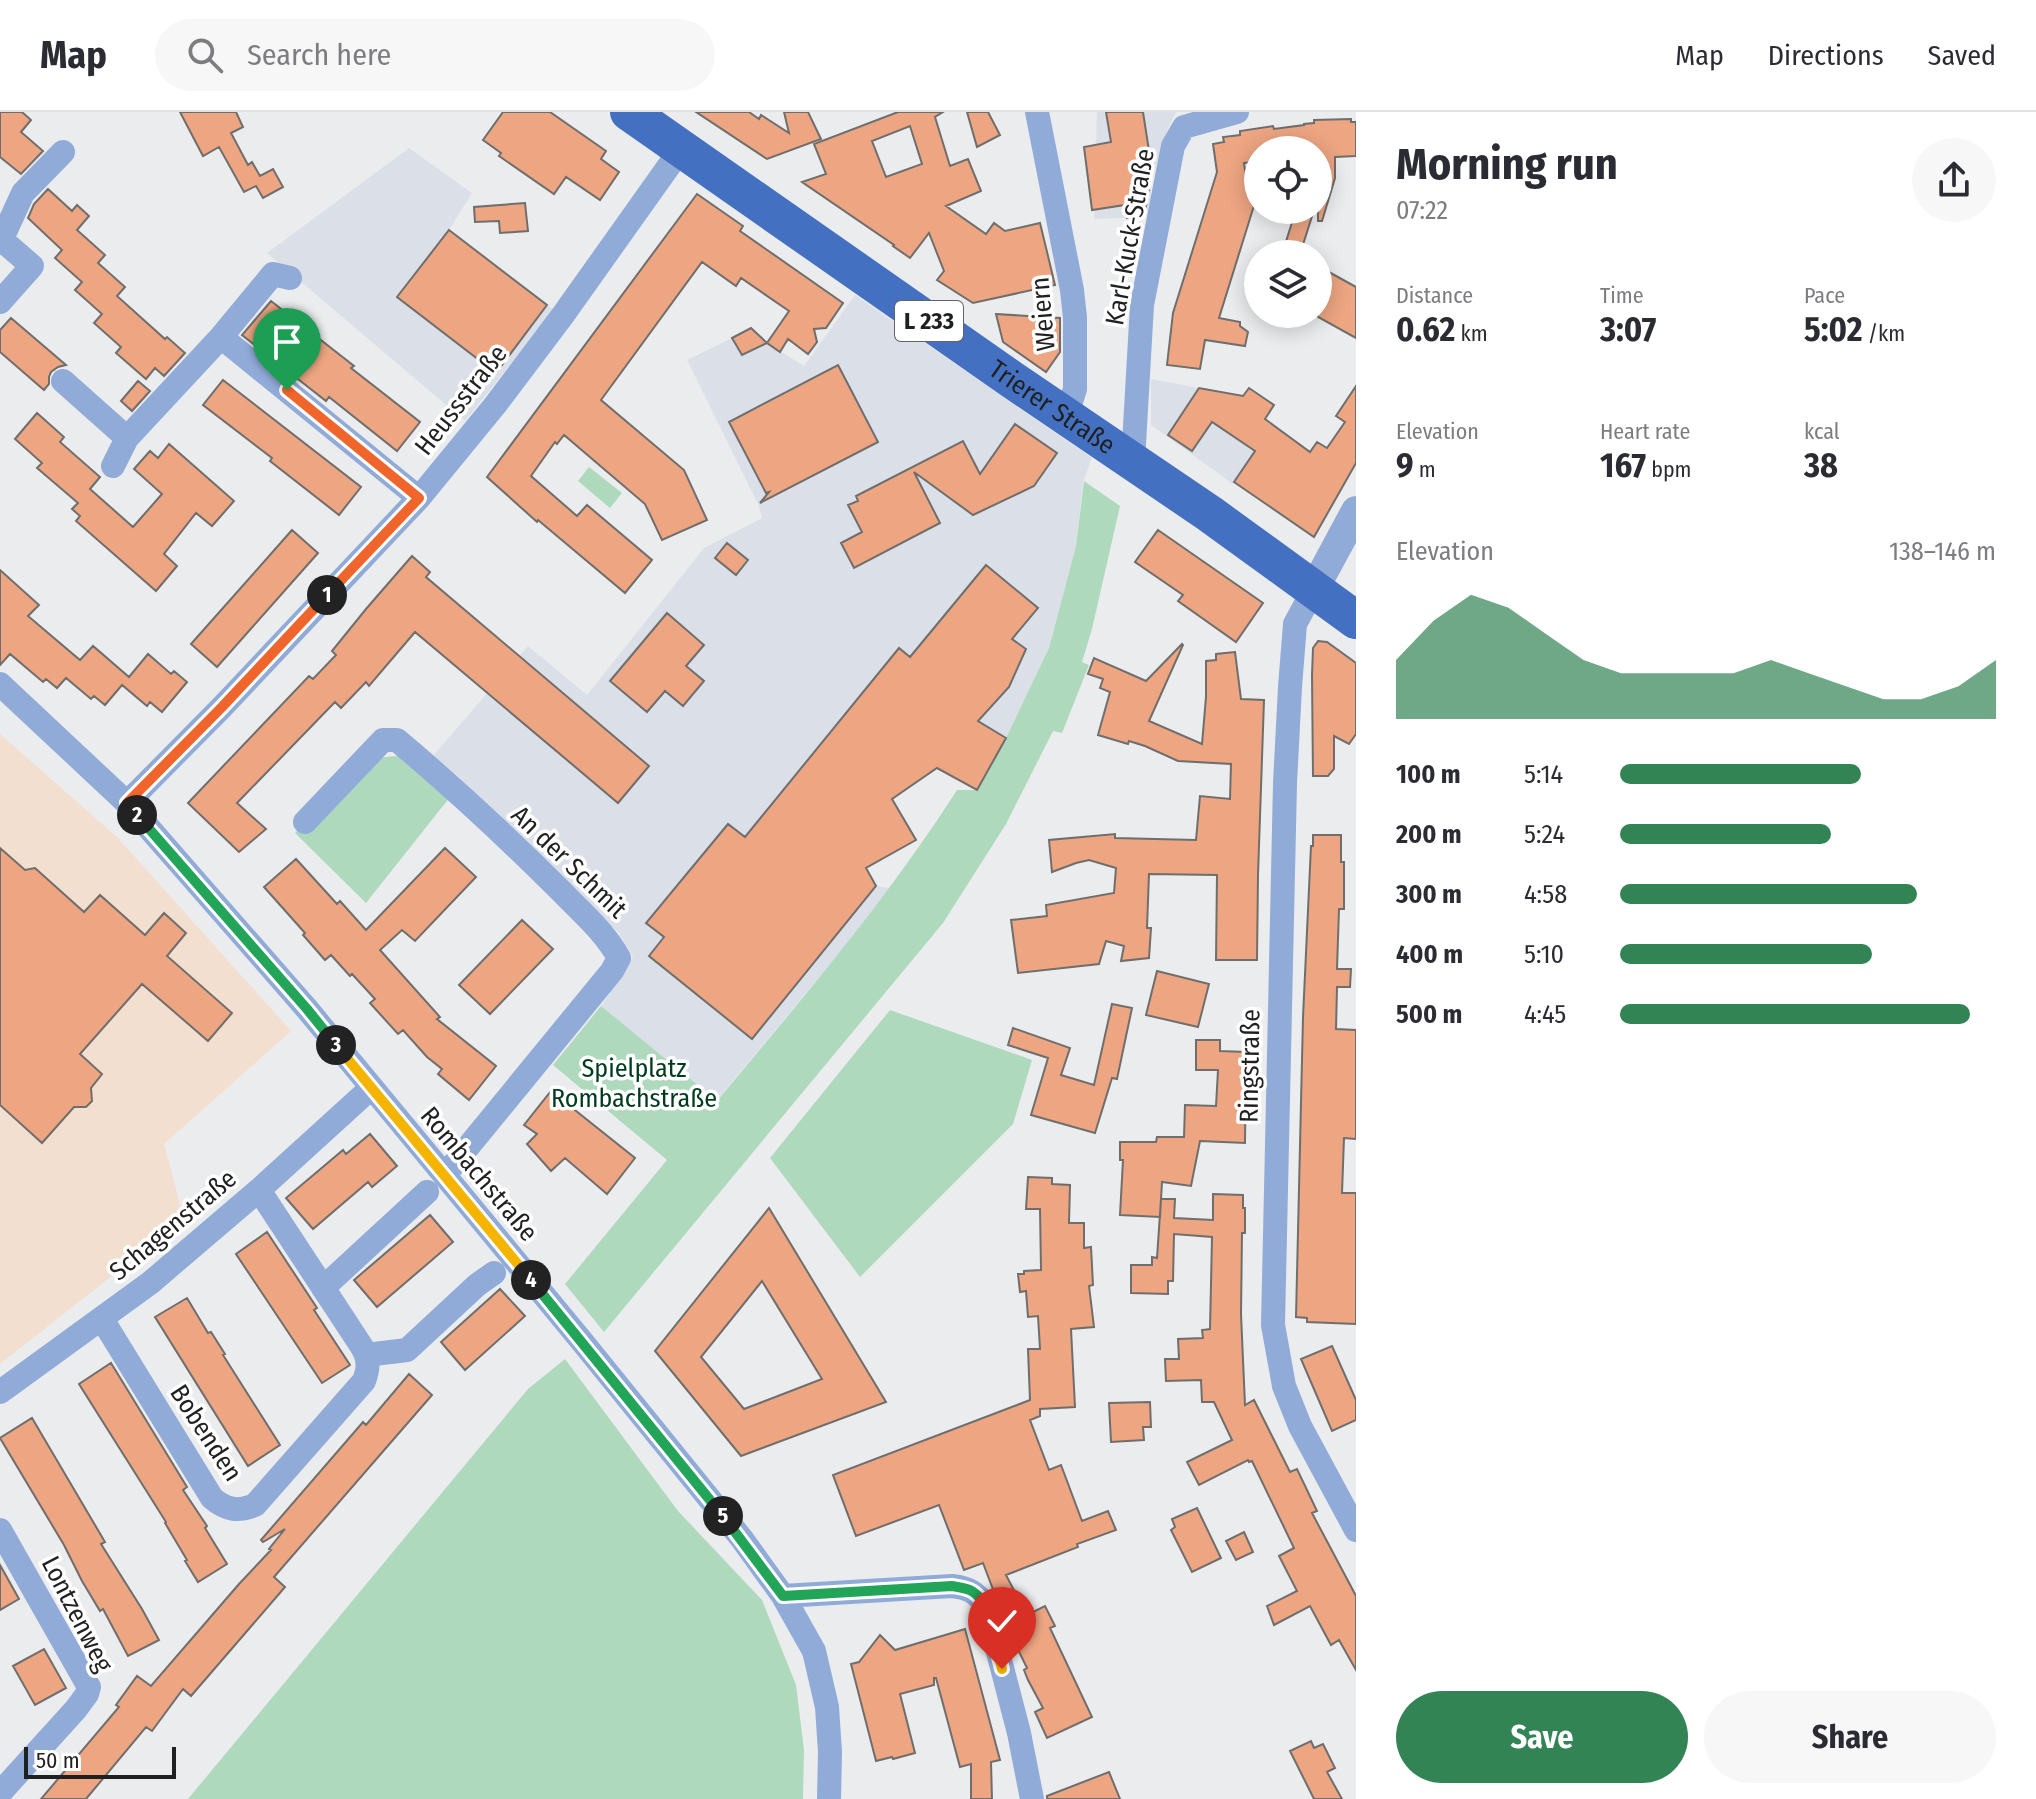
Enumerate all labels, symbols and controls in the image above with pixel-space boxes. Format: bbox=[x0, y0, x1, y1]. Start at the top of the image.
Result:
search box bbox=[155, 19, 715, 91]
text: Map bbox=[40, 32, 107, 78]
icon: search bbox=[183, 33, 227, 77]
text: Search here bbox=[247, 37, 391, 73]
text: Map bbox=[1675, 39, 1724, 72]
text: Directions bbox=[1768, 39, 1884, 72]
text: Saved bbox=[1928, 39, 1996, 72]
map controls bbox=[1244, 136, 1332, 328]
button: locate bbox=[1244, 136, 1332, 224]
text: Morning run bbox=[1396, 138, 1618, 191]
button: share bbox=[1912, 138, 1996, 222]
street label: Karl-Kuck-Straße bbox=[1099, 146, 1161, 328]
text: 07:22 bbox=[1396, 195, 1448, 226]
button: layers bbox=[1244, 240, 1332, 328]
street label: Weiern bbox=[1024, 276, 1062, 352]
text: Distance bbox=[1396, 282, 1473, 309]
text: Time bbox=[1600, 282, 1644, 309]
text: Pace bbox=[1804, 282, 1845, 309]
road number: L 233 bbox=[895, 301, 963, 341]
pin bbox=[253, 308, 321, 390]
text: 0.62 bbox=[1396, 309, 1455, 350]
text: 3:07 bbox=[1600, 309, 1656, 350]
text: 5:02 bbox=[1804, 309, 1862, 350]
icon: arrive bbox=[265, 320, 309, 364]
text: km bbox=[1455, 320, 1488, 347]
text: /km bbox=[1862, 320, 1905, 347]
street label: Heussstraße bbox=[408, 339, 514, 461]
street label: Trierer Straße bbox=[983, 353, 1121, 461]
text: Elevation bbox=[1396, 418, 1479, 445]
text: Heart rate bbox=[1600, 418, 1690, 445]
text: kcal bbox=[1804, 418, 1840, 445]
text: 9 bbox=[1396, 445, 1414, 486]
text: 167 bbox=[1600, 445, 1646, 486]
text: 38 bbox=[1804, 445, 1838, 486]
text: m bbox=[1414, 456, 1436, 483]
text: bpm bbox=[1646, 456, 1692, 483]
text: Elevation bbox=[1396, 536, 1494, 567]
text: 138–146 m bbox=[1889, 536, 1996, 567]
pin: 1 bbox=[307, 575, 347, 615]
text: 1 bbox=[322, 581, 332, 608]
text: 100 m bbox=[1396, 759, 1461, 790]
text: 5:14 bbox=[1524, 759, 1563, 790]
pin: 2 bbox=[117, 795, 157, 835]
street label: An der Schmit bbox=[505, 799, 633, 925]
text: 2 bbox=[132, 801, 142, 828]
text: 200 m bbox=[1396, 819, 1462, 850]
text: 5:24 bbox=[1524, 819, 1565, 850]
text: 300 m bbox=[1396, 879, 1462, 910]
text: 4:58 bbox=[1524, 879, 1567, 910]
text: 400 m bbox=[1396, 939, 1463, 970]
text: 5:10 bbox=[1524, 939, 1564, 970]
text: 500 m bbox=[1396, 999, 1462, 1030]
text: 4:45 bbox=[1524, 999, 1566, 1030]
street label: Ringstraße bbox=[1234, 1009, 1266, 1123]
pin: 3 bbox=[316, 1025, 356, 1065]
text: 3 bbox=[331, 1031, 341, 1058]
park label: Spielplatz Rombachstraße bbox=[551, 1053, 717, 1114]
street label: Rombachstraße bbox=[414, 1100, 544, 1248]
street label: Schagenstraße bbox=[103, 1163, 243, 1287]
pin: 4 bbox=[511, 1260, 551, 1300]
text: 4 bbox=[525, 1266, 537, 1293]
street label: Bobenden bbox=[163, 1379, 249, 1487]
pin: 5 bbox=[703, 1496, 743, 1536]
text: 5 bbox=[718, 1502, 728, 1529]
street label: Lontzenweg bbox=[35, 1551, 120, 1678]
pin bbox=[968, 1587, 1036, 1669]
icon: check bbox=[980, 1599, 1024, 1643]
button: Save bbox=[1396, 1691, 1688, 1783]
button: Share bbox=[1704, 1691, 1996, 1783]
scale bar bbox=[24, 1743, 176, 1779]
text: 50 m bbox=[36, 1747, 80, 1774]

